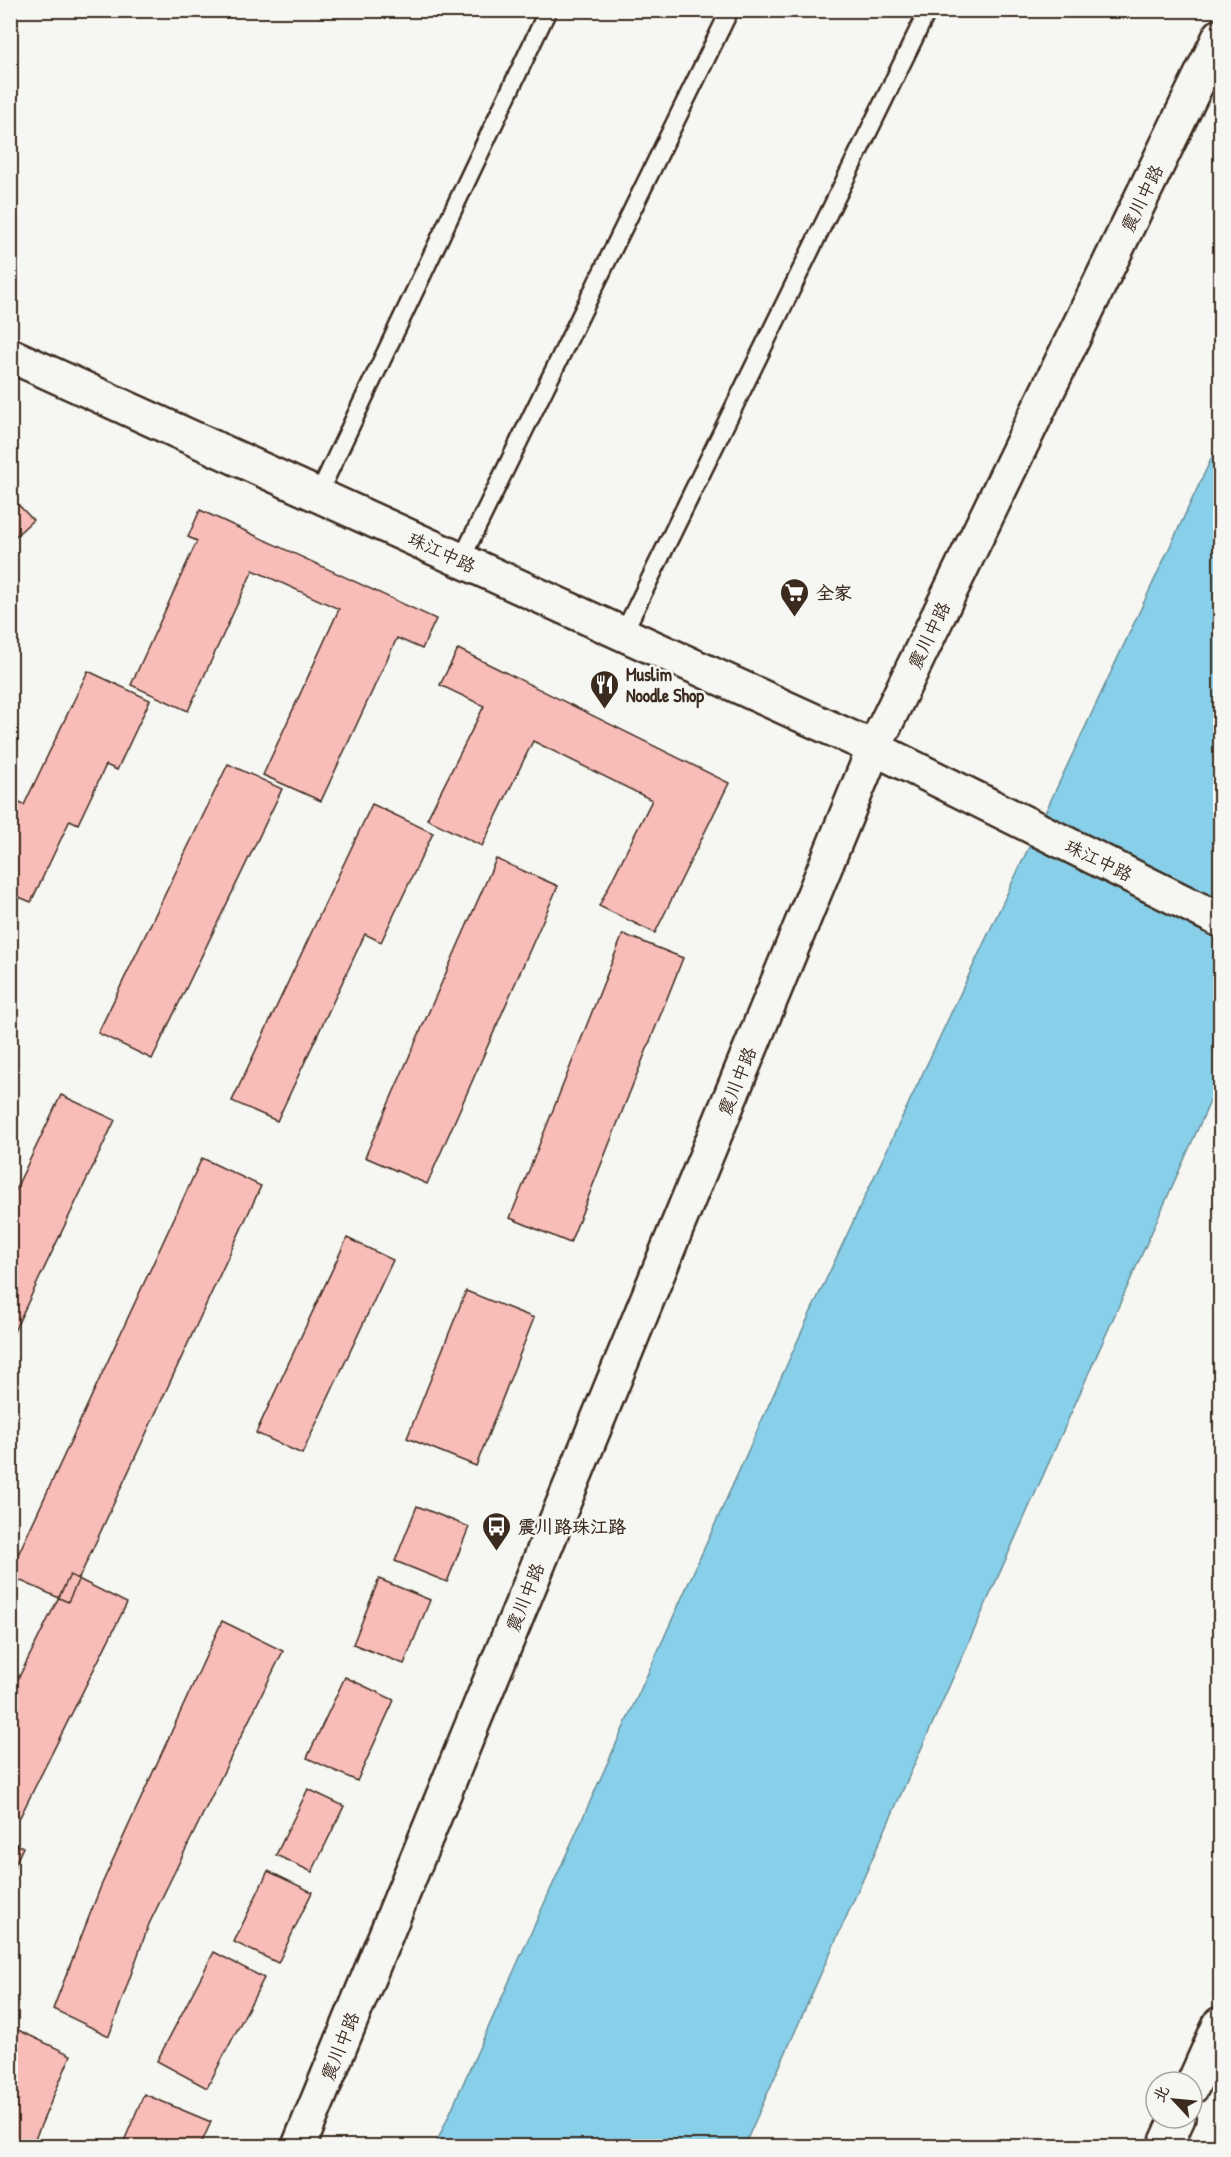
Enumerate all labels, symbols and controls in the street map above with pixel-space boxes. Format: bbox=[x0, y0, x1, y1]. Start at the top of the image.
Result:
street label: 震川中路 bbox=[1115, 160, 1169, 236]
street label: 珠江中路 bbox=[404, 525, 480, 579]
supermarket icon: 全家 bbox=[779, 576, 811, 618]
place label: 全家 bbox=[816, 580, 852, 605]
street label: 震川中路 bbox=[902, 597, 956, 673]
place label: Muslim Noodle Shop bbox=[626, 662, 704, 709]
restaurant icon: Muslim Noodle Shop bbox=[589, 668, 621, 710]
street label: 珠江中路 bbox=[1061, 833, 1137, 887]
street label: 震川中路 bbox=[712, 1043, 762, 1119]
bus stop icon: 震川路珠江路 bbox=[481, 1510, 513, 1552]
place label: 震川路珠江路 bbox=[518, 1514, 626, 1539]
street label: 震川中路 bbox=[500, 1559, 550, 1635]
street label: 震川中路 bbox=[315, 2008, 365, 2084]
north arrow bbox=[1144, 2070, 1204, 2130]
text: 北 bbox=[1147, 2081, 1174, 2105]

